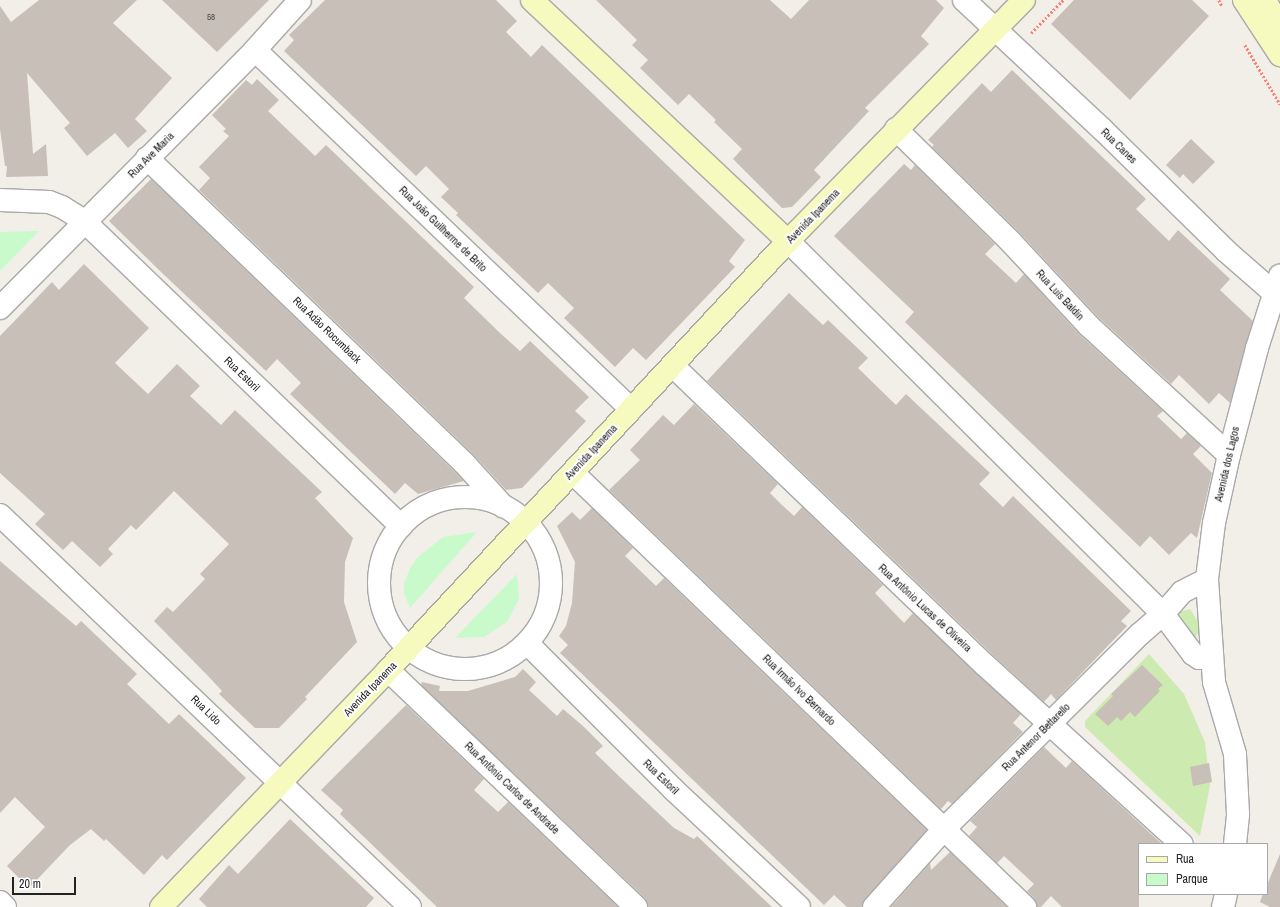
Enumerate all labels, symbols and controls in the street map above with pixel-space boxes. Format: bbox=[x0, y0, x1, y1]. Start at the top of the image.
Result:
house number: 58 bbox=[207, 12, 215, 22]
street label: Rua Canes bbox=[1098, 126, 1140, 166]
street label: Rua Ave Maria bbox=[125, 129, 177, 181]
street label: Rua João Guilherme de Brito bbox=[396, 184, 490, 274]
street label: Avenida Ipanema bbox=[784, 186, 842, 246]
street label: Rua Luis Baldin bbox=[1033, 267, 1087, 323]
street label: Rua Adão Rocumback bbox=[290, 294, 364, 366]
street label: Rua Estoril bbox=[221, 354, 263, 394]
street label: Avenida Ipanema bbox=[562, 422, 620, 482]
street label: Avenida dos Lagos bbox=[1212, 425, 1242, 503]
street label: Rua Antônio Lucas de Oliveira bbox=[875, 561, 975, 655]
street label: Rua Irmão Ivo Bernardo bbox=[760, 652, 838, 728]
street label: Avenida Ipanema bbox=[341, 659, 399, 719]
street label: Rua Lido bbox=[188, 693, 224, 727]
street label: Rua Antenor Bettarello bbox=[999, 700, 1073, 774]
street label: Rua Antônio Carlos de Andrade bbox=[461, 739, 563, 837]
street label: Rua Estoril bbox=[640, 757, 682, 797]
legend bbox=[1138, 843, 1268, 895]
text: Rua bbox=[1176, 851, 1194, 867]
scale bar bbox=[14, 869, 78, 895]
text: Parque bbox=[1176, 871, 1208, 887]
text: 20 m bbox=[19, 876, 41, 892]

